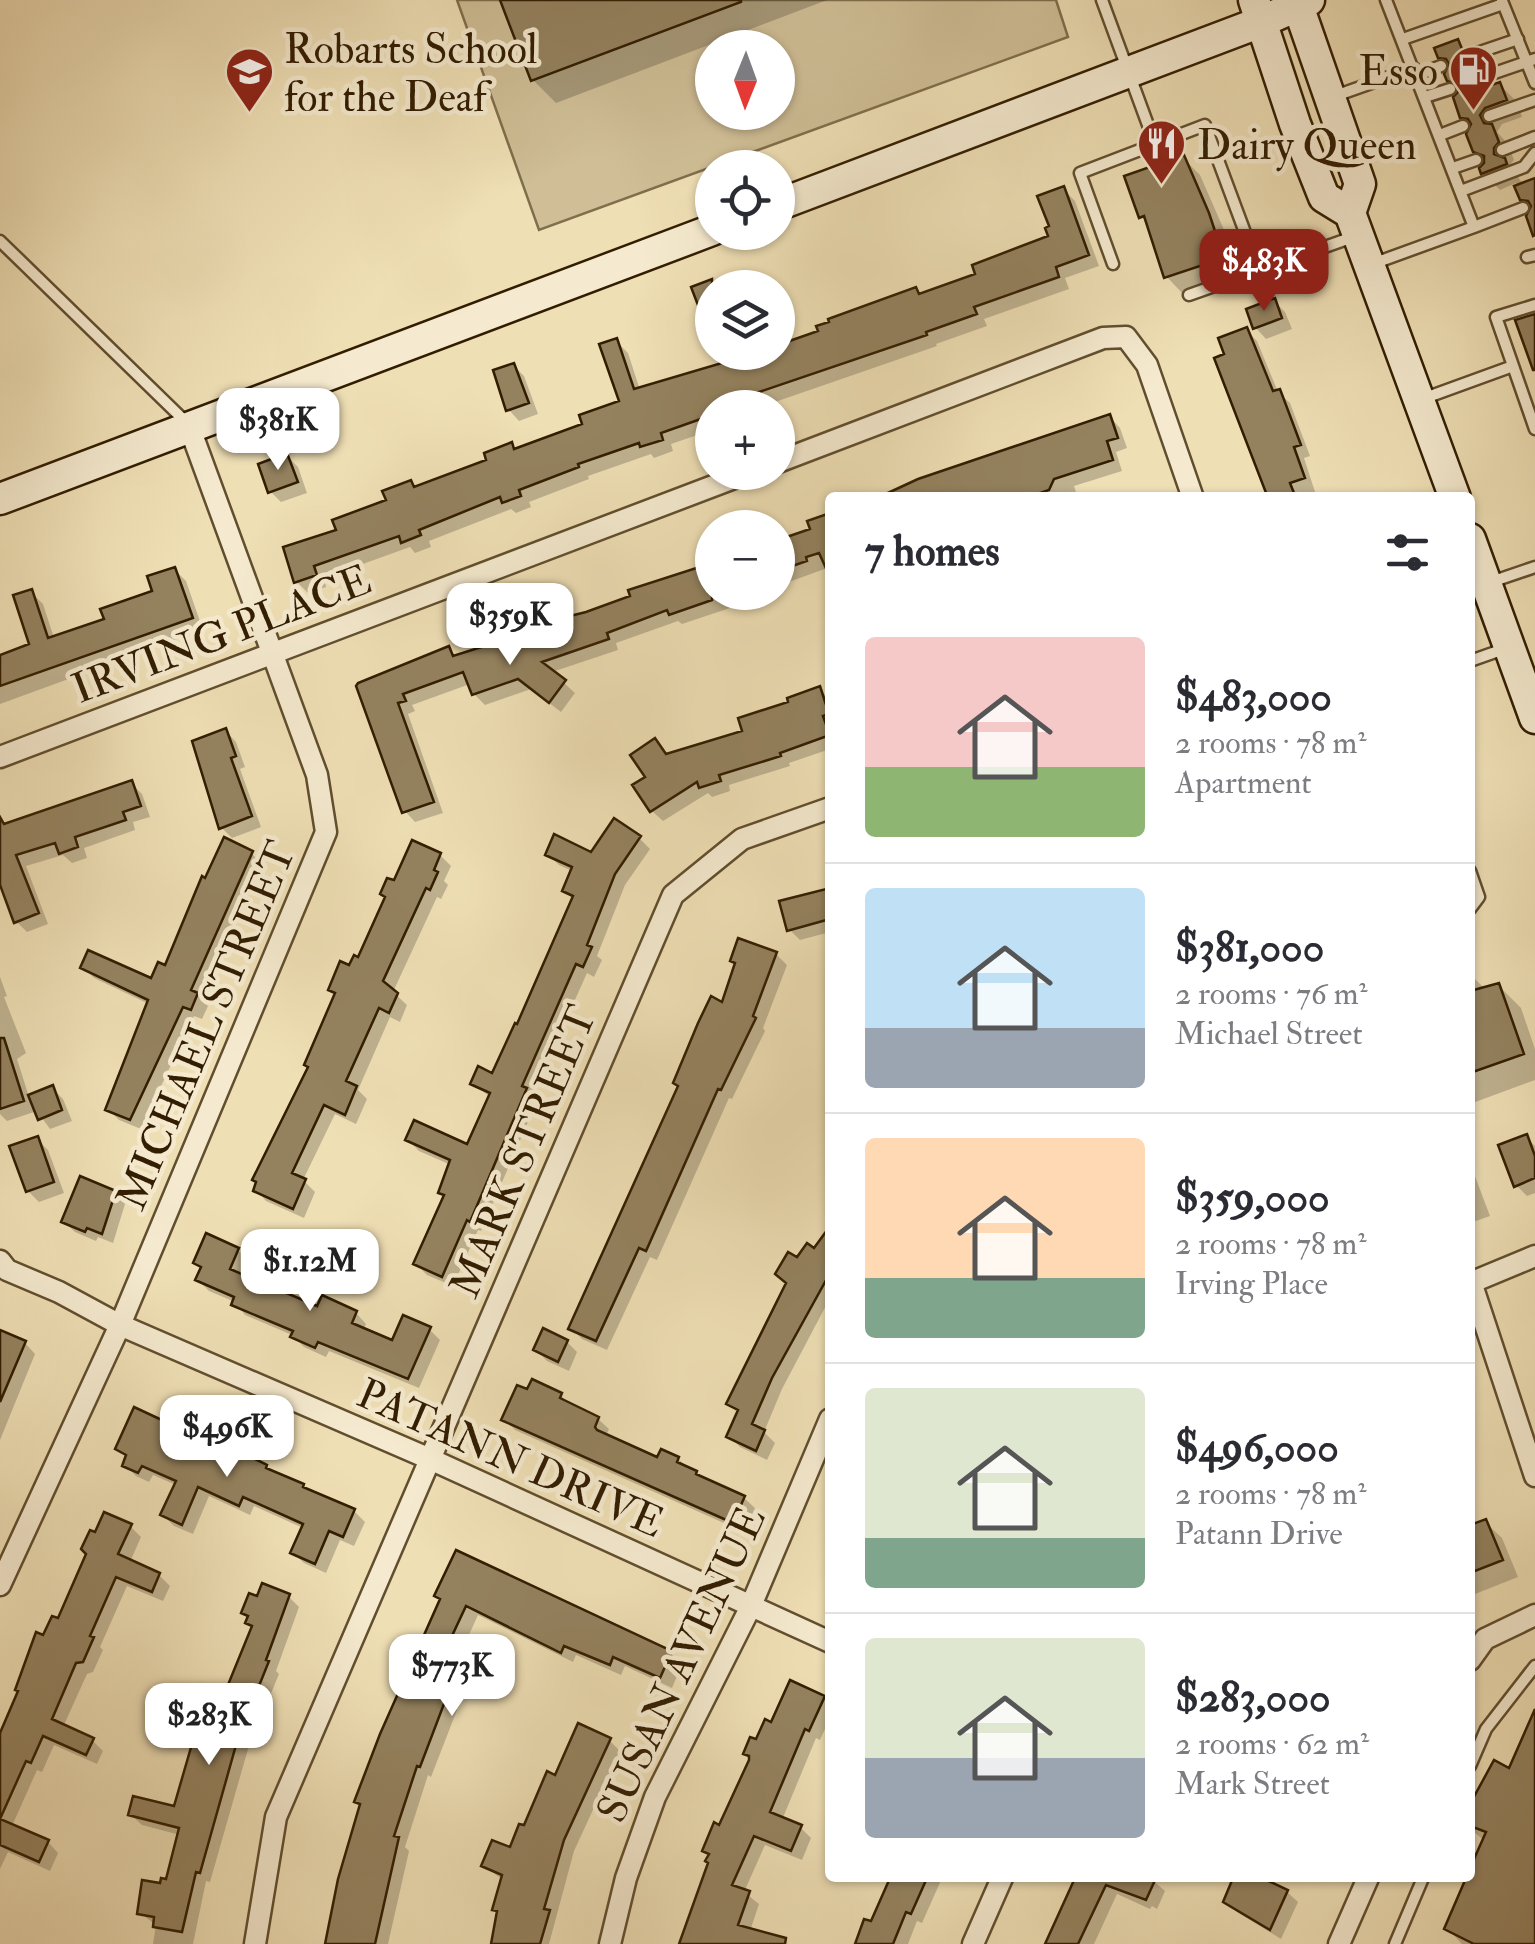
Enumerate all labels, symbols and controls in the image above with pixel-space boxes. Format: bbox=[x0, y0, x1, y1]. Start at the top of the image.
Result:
place label: Robarts School for the Deaf bbox=[284, 24, 538, 124]
north arrow bbox=[695, 30, 795, 130]
map controls bbox=[695, 30, 795, 610]
fuel station icon: Esso bbox=[1447, 44, 1499, 112]
school or university icon: Robarts School for the Deaf bbox=[223, 46, 275, 114]
place label: Esso bbox=[1359, 46, 1438, 98]
restaurant icon: Dairy Queen bbox=[1136, 118, 1188, 186]
place label: Dairy Queen bbox=[1197, 120, 1417, 172]
button: locate bbox=[695, 150, 795, 250]
pin: $483K bbox=[1194, 229, 1334, 314]
text: $483K bbox=[1221, 241, 1307, 281]
button: layers bbox=[695, 270, 795, 370]
pin: $381K bbox=[208, 388, 348, 473]
button: + bbox=[695, 390, 795, 490]
text: $381K bbox=[238, 400, 318, 440]
button: − bbox=[695, 510, 795, 610]
icon: filters bbox=[1380, 525, 1435, 580]
text: 7 homes bbox=[865, 526, 1000, 578]
street label: IRVING PLACE bbox=[65, 554, 378, 716]
pin: $359K bbox=[440, 583, 580, 668]
text: $359K bbox=[468, 595, 552, 635]
text: $483,000 bbox=[1175, 671, 1332, 723]
icon: home bbox=[945, 677, 1065, 797]
text: 2 rooms · 78 m² bbox=[1175, 723, 1366, 763]
text: Apartment bbox=[1175, 763, 1312, 803]
street label: MICHAEL STREET bbox=[106, 834, 308, 1218]
text: $381,000 bbox=[1175, 922, 1324, 974]
icon: home bbox=[945, 928, 1065, 1048]
text: 2 rooms · 76 m² bbox=[1175, 974, 1368, 1014]
street label: MARK STREET bbox=[439, 998, 609, 1305]
text: Michael Street bbox=[1175, 1014, 1363, 1054]
text: $359,000 bbox=[1175, 1172, 1329, 1224]
icon: home bbox=[945, 1178, 1065, 1298]
text: 2 rooms · 78 m² bbox=[1175, 1224, 1366, 1264]
pin: $1.12M bbox=[229, 1229, 391, 1314]
text: $1.12M bbox=[263, 1241, 357, 1281]
text: Irving Place bbox=[1175, 1264, 1328, 1304]
street label: PATANN DRIVE bbox=[349, 1368, 671, 1550]
pin: $496K bbox=[157, 1395, 297, 1480]
text: $496K bbox=[182, 1407, 272, 1447]
text: $496,000 bbox=[1175, 1422, 1339, 1474]
icon: home bbox=[945, 1428, 1065, 1548]
text: 2 rooms · 78 m² bbox=[1175, 1474, 1366, 1514]
street label: SUSAN AVENUE bbox=[586, 1499, 778, 1831]
text: Patann Drive bbox=[1175, 1514, 1343, 1554]
pin: $773K bbox=[382, 1634, 522, 1719]
text: $773K bbox=[411, 1646, 493, 1686]
text: $283,000 bbox=[1175, 1672, 1330, 1724]
icon: home bbox=[945, 1678, 1065, 1798]
pin: $283K bbox=[139, 1683, 279, 1768]
text: $283K bbox=[167, 1695, 251, 1735]
text: 2 rooms · 62 m² bbox=[1175, 1724, 1369, 1764]
text: Mark Street bbox=[1175, 1764, 1330, 1804]

